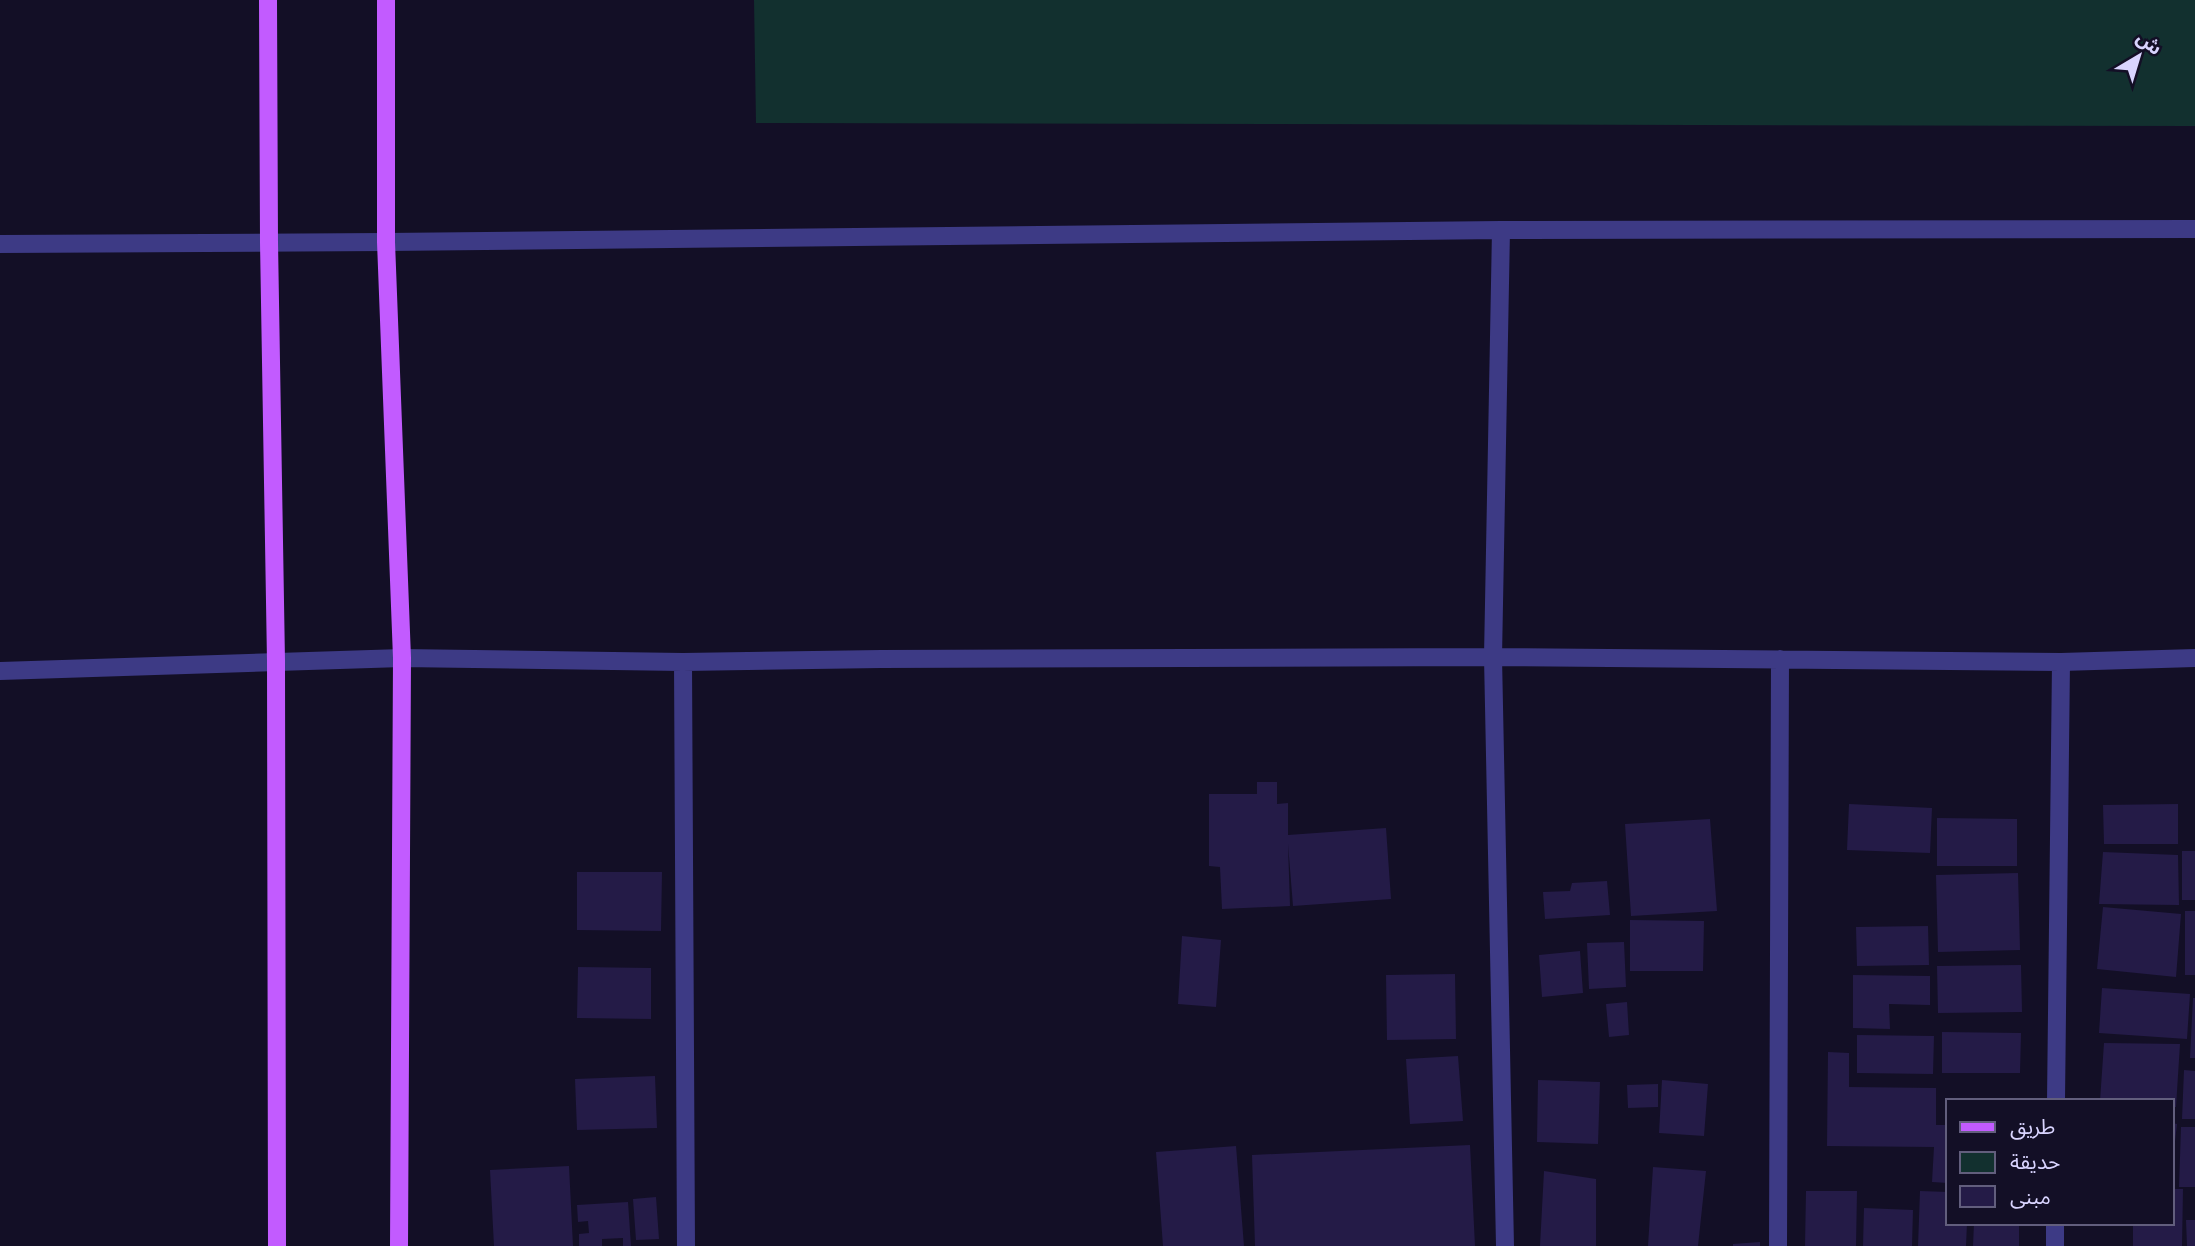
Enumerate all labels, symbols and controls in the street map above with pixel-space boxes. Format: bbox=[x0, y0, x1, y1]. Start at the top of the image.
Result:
north arrow bbox=[2104, 21, 2174, 91]
text: ش bbox=[2132, 25, 2167, 59]
legend bbox=[1946, 1099, 2174, 1225]
text: طريق bbox=[2010, 1113, 2055, 1140]
text: حديقة bbox=[2010, 1148, 2060, 1173]
text: مبنى bbox=[2010, 1183, 2051, 1209]

